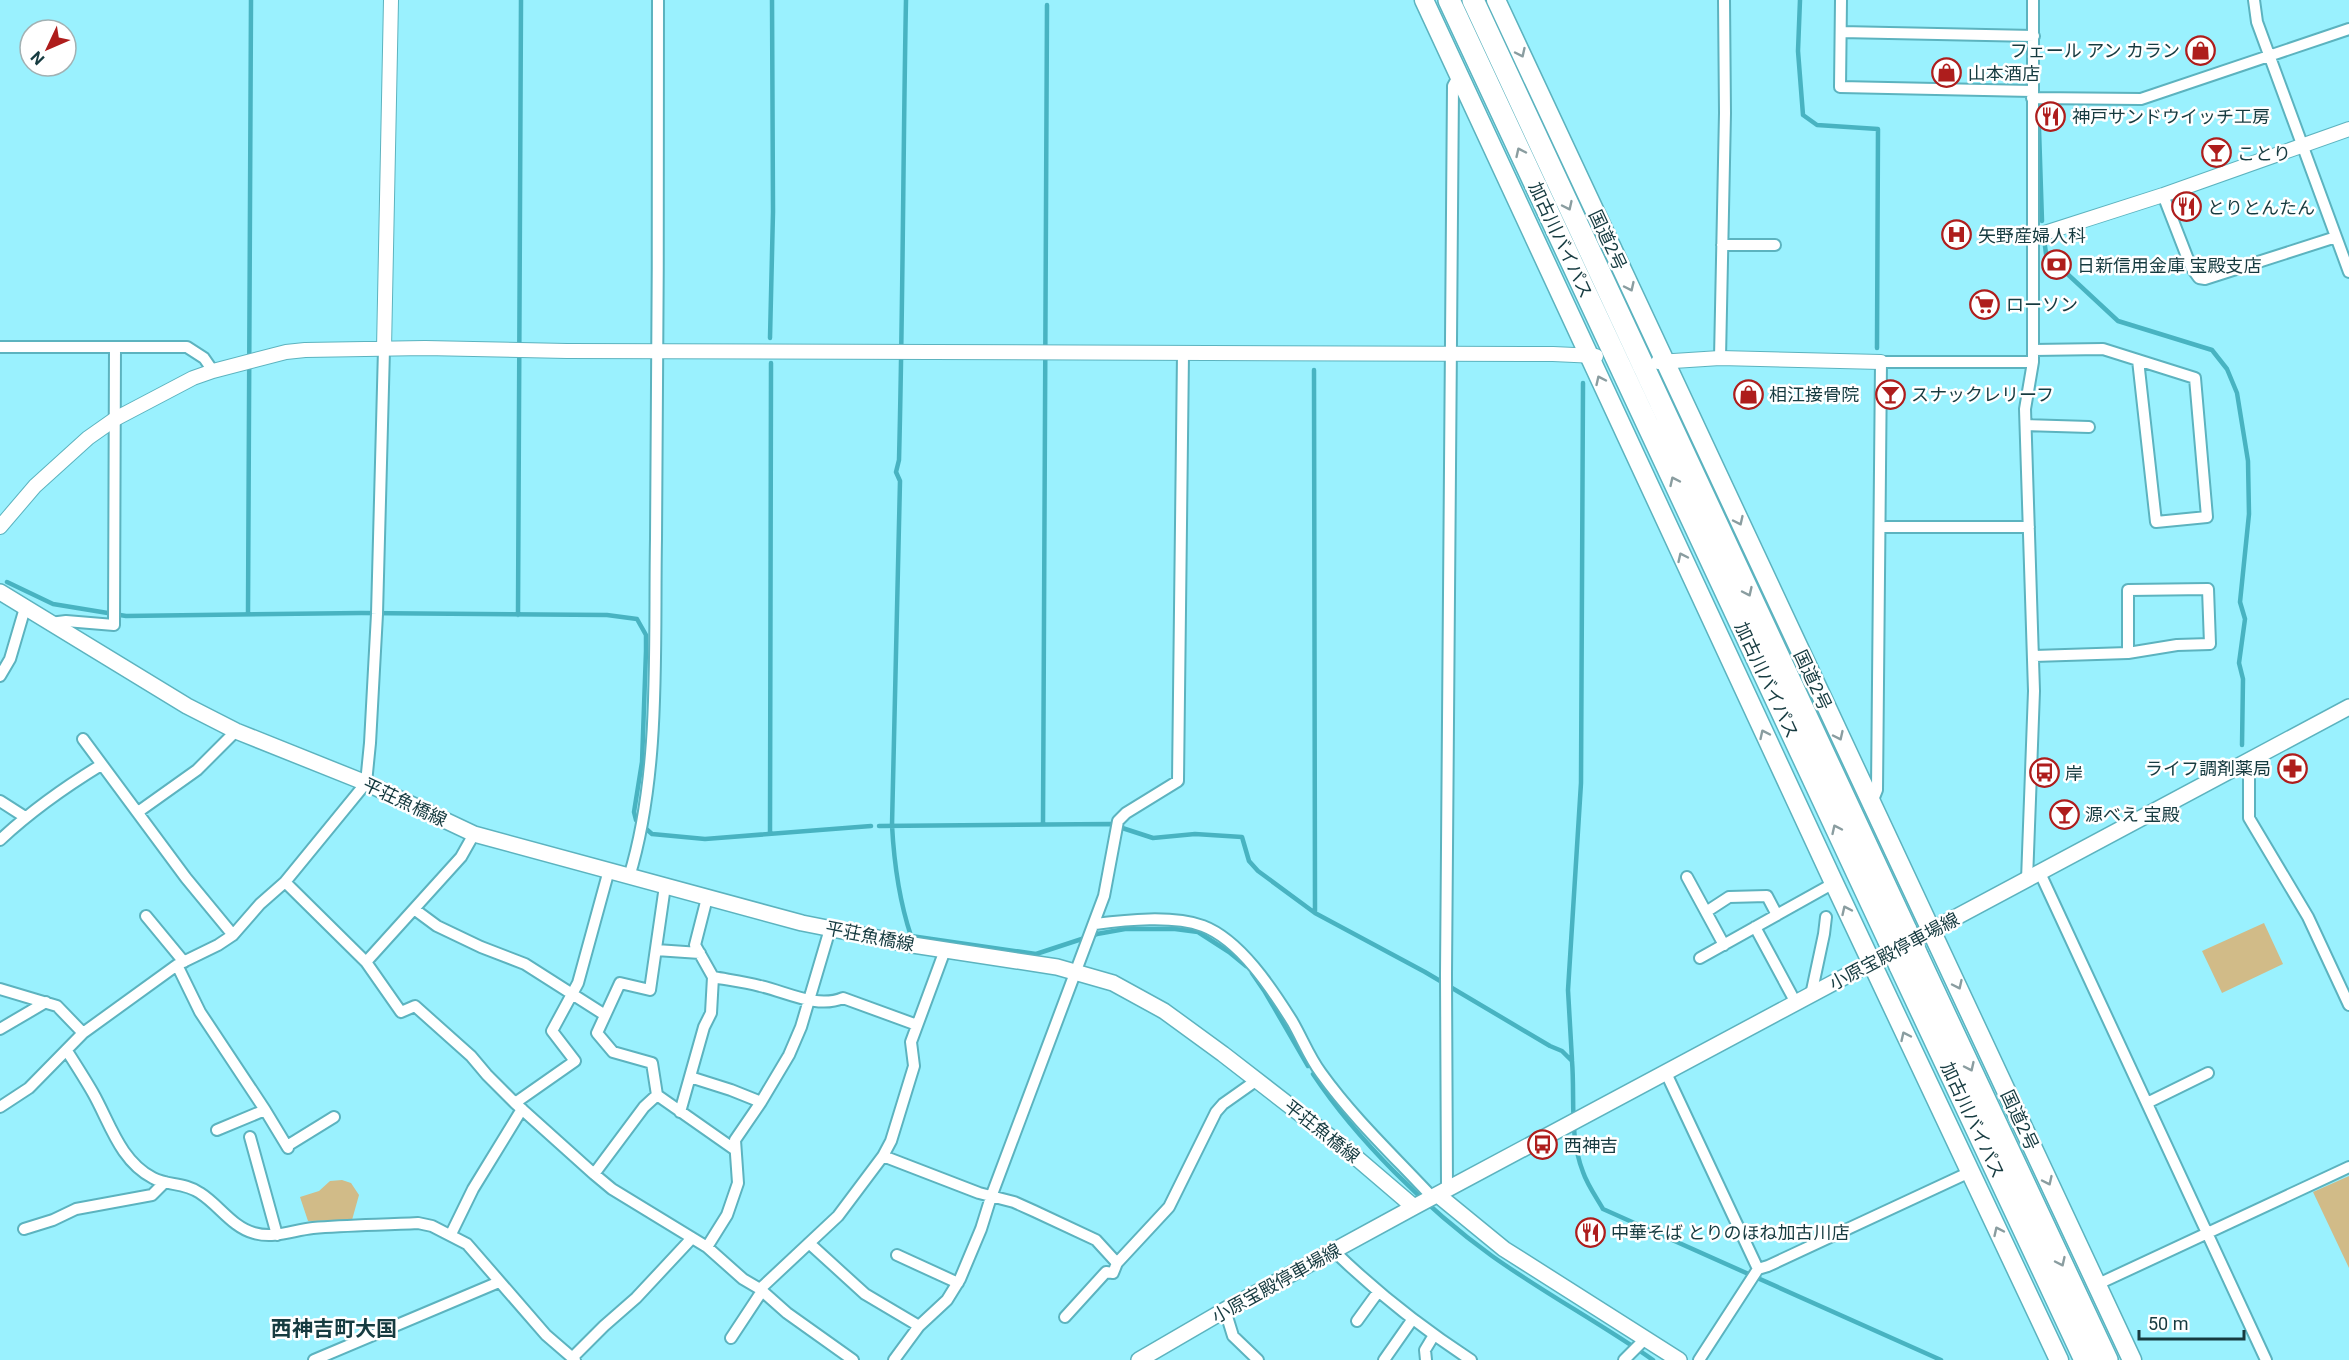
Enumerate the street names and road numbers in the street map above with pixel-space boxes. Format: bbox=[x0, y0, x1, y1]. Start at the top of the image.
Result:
street label: 加古川バイパス bbox=[1525, 179, 1597, 301]
street label: 国道2号 bbox=[1585, 207, 1631, 273]
street label: 加古川バイパス bbox=[1731, 619, 1803, 741]
street label: 国道2号 bbox=[1790, 647, 1836, 713]
street label: 平荘魚橋線 bbox=[360, 773, 450, 831]
street label: 小原宝殿停車場線 bbox=[1825, 908, 1963, 994]
street label: 平荘魚橋線 bbox=[824, 917, 916, 955]
street label: 加古川バイパス bbox=[1937, 1059, 2009, 1181]
street label: 国道2号 bbox=[1997, 1087, 2043, 1153]
street label: 平荘魚橋線 bbox=[1280, 1095, 1364, 1167]
street label: 小原宝殿停車場線 bbox=[1208, 1239, 1344, 1327]

